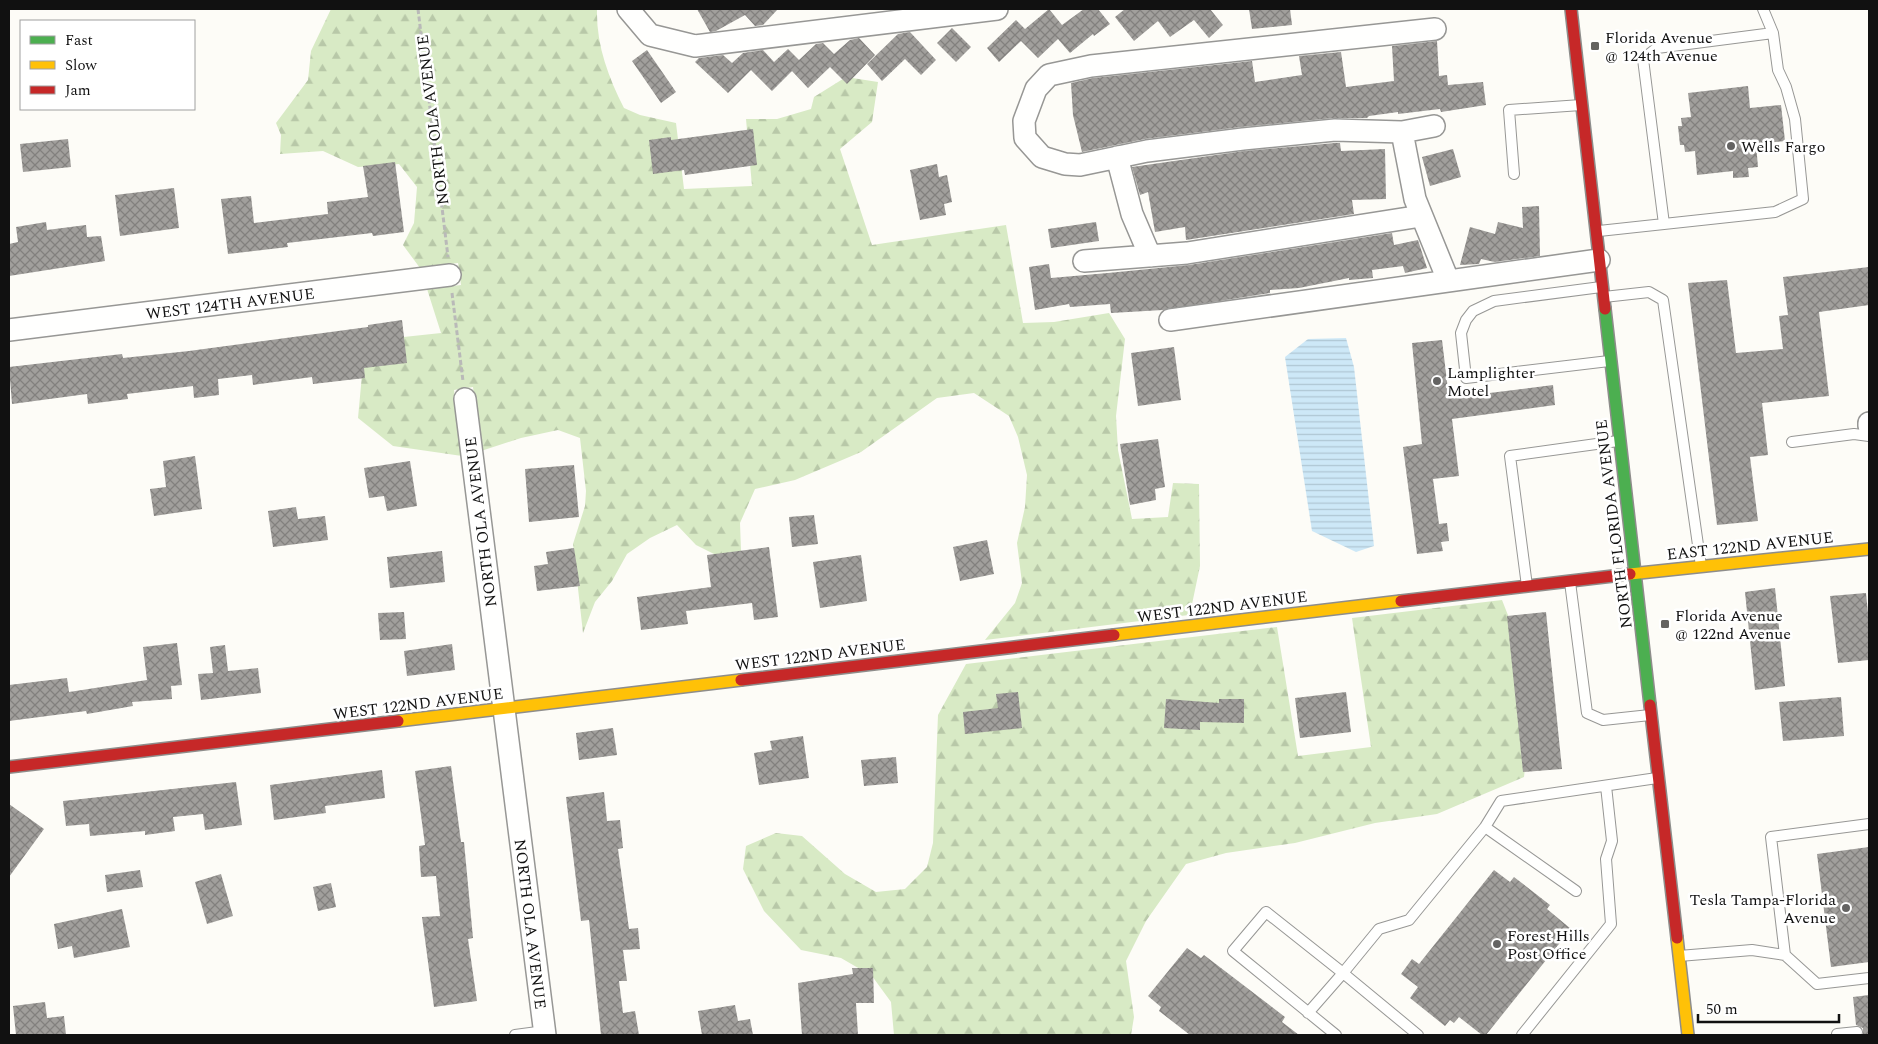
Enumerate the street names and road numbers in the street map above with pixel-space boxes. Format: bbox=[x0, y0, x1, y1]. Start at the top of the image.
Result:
street label: NORTH OLA AVENUE bbox=[411, 33, 455, 206]
street label: WEST 124TH AVENUE bbox=[144, 282, 316, 326]
street label: NORTH FLORIDA AVENUE bbox=[1589, 418, 1639, 630]
street label: NORTH OLA AVENUE bbox=[459, 435, 503, 608]
street label: EAST 122ND AVENUE bbox=[1666, 525, 1835, 567]
street label: WEST 122ND AVENUE bbox=[1136, 585, 1309, 629]
street label: WEST 122ND AVENUE bbox=[734, 633, 907, 677]
street label: WEST 122ND AVENUE bbox=[332, 682, 505, 726]
street label: NORTH OLA AVENUE bbox=[508, 838, 552, 1011]

